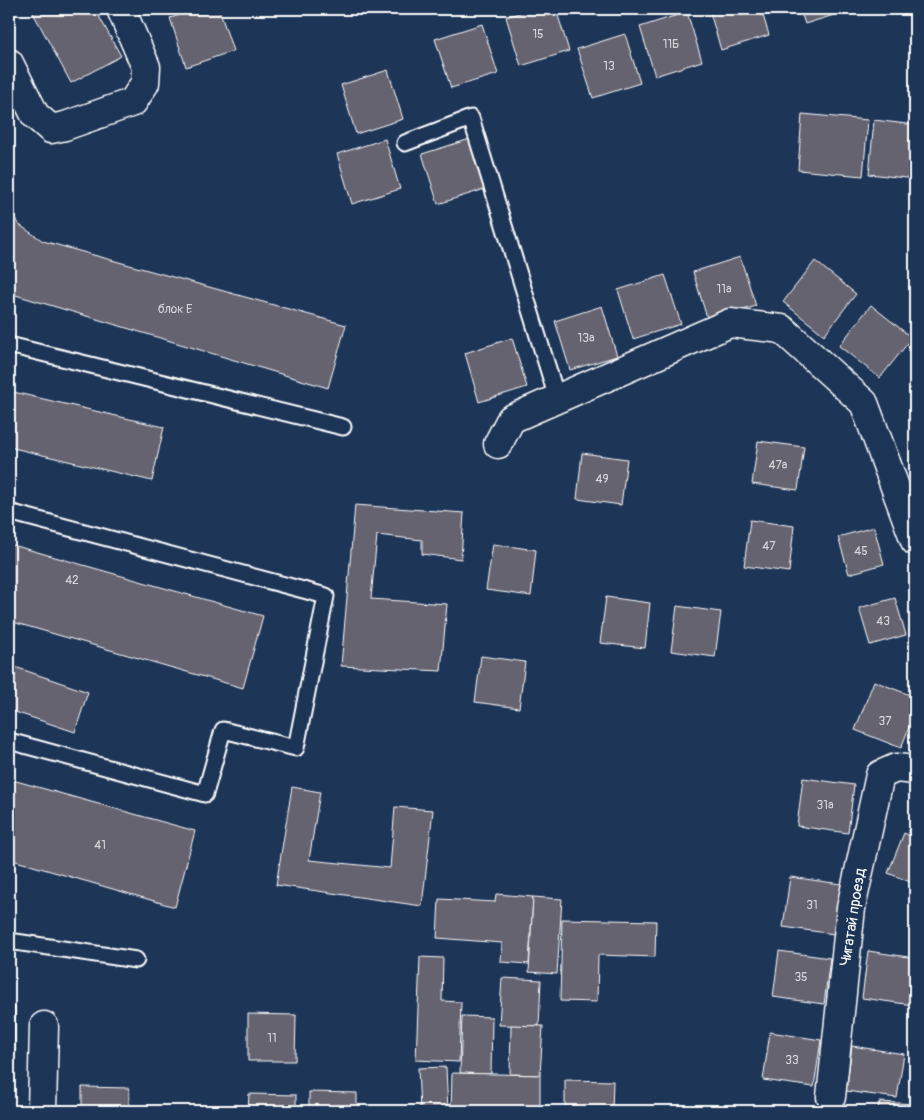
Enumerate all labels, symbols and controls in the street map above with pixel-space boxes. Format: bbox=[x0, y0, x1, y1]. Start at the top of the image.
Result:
house number: 15 bbox=[532, 27, 544, 42]
house number: 11Б bbox=[663, 37, 679, 52]
house number: 13 bbox=[603, 59, 615, 74]
house number: 11a bbox=[717, 282, 732, 297]
house number: блок Е bbox=[158, 302, 192, 317]
house number: 13a bbox=[578, 331, 595, 346]
house number: 47a bbox=[769, 458, 788, 473]
house number: 49 bbox=[595, 472, 609, 487]
house number: 47 bbox=[762, 539, 776, 554]
house number: 45 bbox=[854, 544, 868, 559]
house number: 42 bbox=[65, 573, 79, 588]
house number: 43 bbox=[876, 614, 890, 629]
house number: 37 bbox=[878, 714, 892, 729]
house number: 31a bbox=[817, 798, 834, 813]
house number: 41 bbox=[94, 838, 106, 853]
street label: Чигатай проезд bbox=[836, 867, 870, 967]
house number: 31 bbox=[806, 898, 818, 913]
house number: 35 bbox=[794, 970, 808, 985]
house number: 11 bbox=[267, 1031, 277, 1046]
house number: 33 bbox=[785, 1053, 799, 1068]

